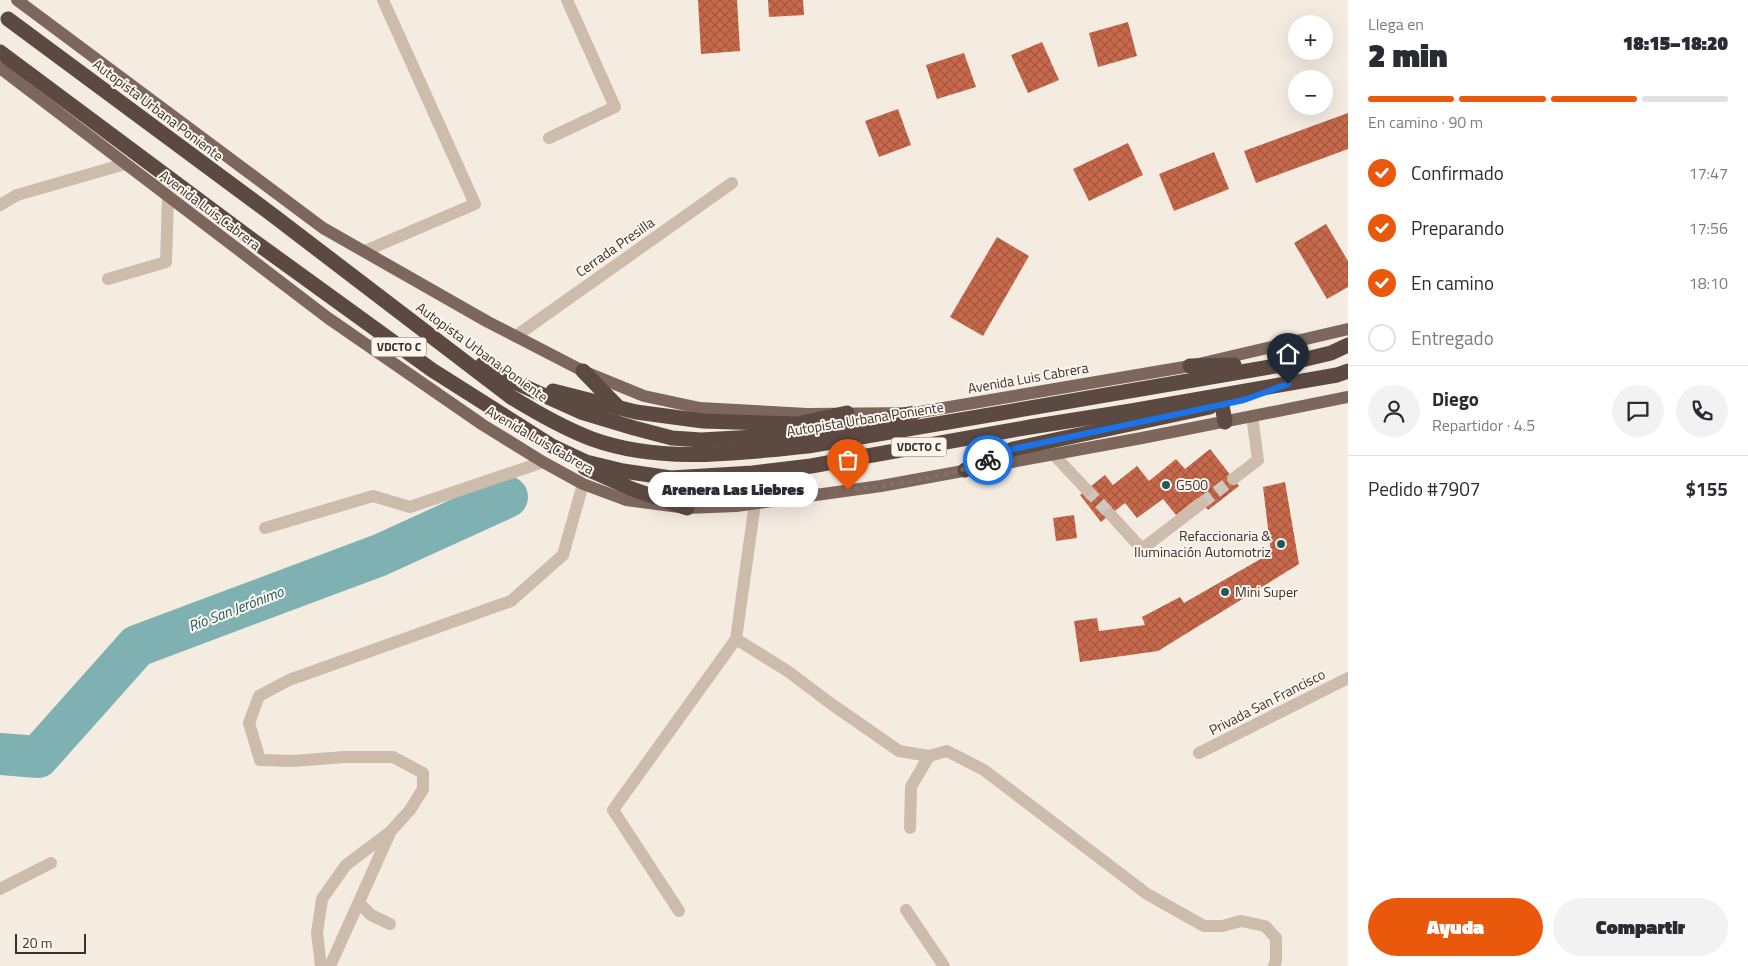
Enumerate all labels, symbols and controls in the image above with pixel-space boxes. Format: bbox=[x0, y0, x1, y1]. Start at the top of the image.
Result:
text: Llega en bbox=[1368, 12, 1424, 36]
map controls bbox=[1288, 15, 1333, 115]
button: + bbox=[1288, 15, 1333, 60]
text: 18:15–18:20 bbox=[1623, 28, 1728, 57]
text: 2 min bbox=[1368, 31, 1448, 79]
street label: Autopista Urbana Poniente bbox=[89, 53, 228, 166]
button: − bbox=[1288, 70, 1333, 115]
text: En camino · 90 m bbox=[1368, 110, 1483, 134]
text: Confirmado bbox=[1411, 158, 1504, 187]
icon: check bbox=[1368, 159, 1396, 187]
text: 17:47 bbox=[1689, 161, 1728, 185]
street label: Avenida Luis Cabrera bbox=[155, 164, 265, 255]
street label: Cerrada Presilla bbox=[571, 212, 658, 282]
text: Preparando bbox=[1411, 213, 1504, 242]
icon: check bbox=[1368, 214, 1396, 242]
text: 17:56 bbox=[1689, 216, 1728, 240]
text: En camino bbox=[1411, 268, 1494, 297]
icon: check bbox=[1368, 269, 1396, 297]
text: 18:10 bbox=[1689, 271, 1728, 295]
street label: Autopista Urbana Poniente bbox=[412, 296, 553, 407]
text: Entregado bbox=[1411, 323, 1494, 352]
pin bbox=[1267, 333, 1309, 384]
road number: VDCTO C bbox=[372, 338, 426, 357]
icon: home bbox=[1274, 340, 1302, 368]
street label: Avenida Luis Cabrera bbox=[966, 357, 1090, 398]
text: Diego bbox=[1432, 384, 1479, 413]
button: person bbox=[1368, 385, 1420, 437]
button: chat bbox=[1612, 385, 1664, 437]
button: phone bbox=[1676, 385, 1728, 437]
street label: Autopista Urbana Poniente bbox=[785, 396, 945, 441]
street label: Avenida Luis Cabrera bbox=[482, 400, 598, 479]
text: Repartidor · 4.5 bbox=[1432, 413, 1535, 437]
courier bbox=[963, 435, 1013, 485]
road number: VDCTO C bbox=[892, 438, 946, 457]
pin bbox=[827, 439, 869, 490]
icon: bag bbox=[834, 446, 862, 474]
icon: bike bbox=[974, 446, 1002, 474]
callout: Arenera Las Liebres bbox=[648, 472, 818, 508]
place label: G500 bbox=[1176, 474, 1208, 495]
text: Pedido #7907 bbox=[1368, 474, 1480, 503]
text: $155 bbox=[1685, 474, 1728, 503]
text: Arenera Las Liebres bbox=[662, 477, 804, 501]
marker: G500 bbox=[1160, 479, 1172, 491]
place label: Refaccionaria & Iluminación Automotriz bbox=[1134, 525, 1271, 562]
marker: Refaccionaria & Iluminación Automotriz bbox=[1275, 538, 1287, 550]
water label: Río San Jerónimo bbox=[185, 580, 287, 637]
place label: Mini Super bbox=[1235, 581, 1298, 602]
marker: Mini Super bbox=[1219, 586, 1231, 598]
street label: Privada San Francisco bbox=[1205, 663, 1329, 740]
button: Ayuda bbox=[1368, 898, 1543, 956]
button: Compartir bbox=[1553, 898, 1728, 956]
scale bar bbox=[15, 931, 86, 954]
text: 20 m bbox=[22, 932, 52, 953]

